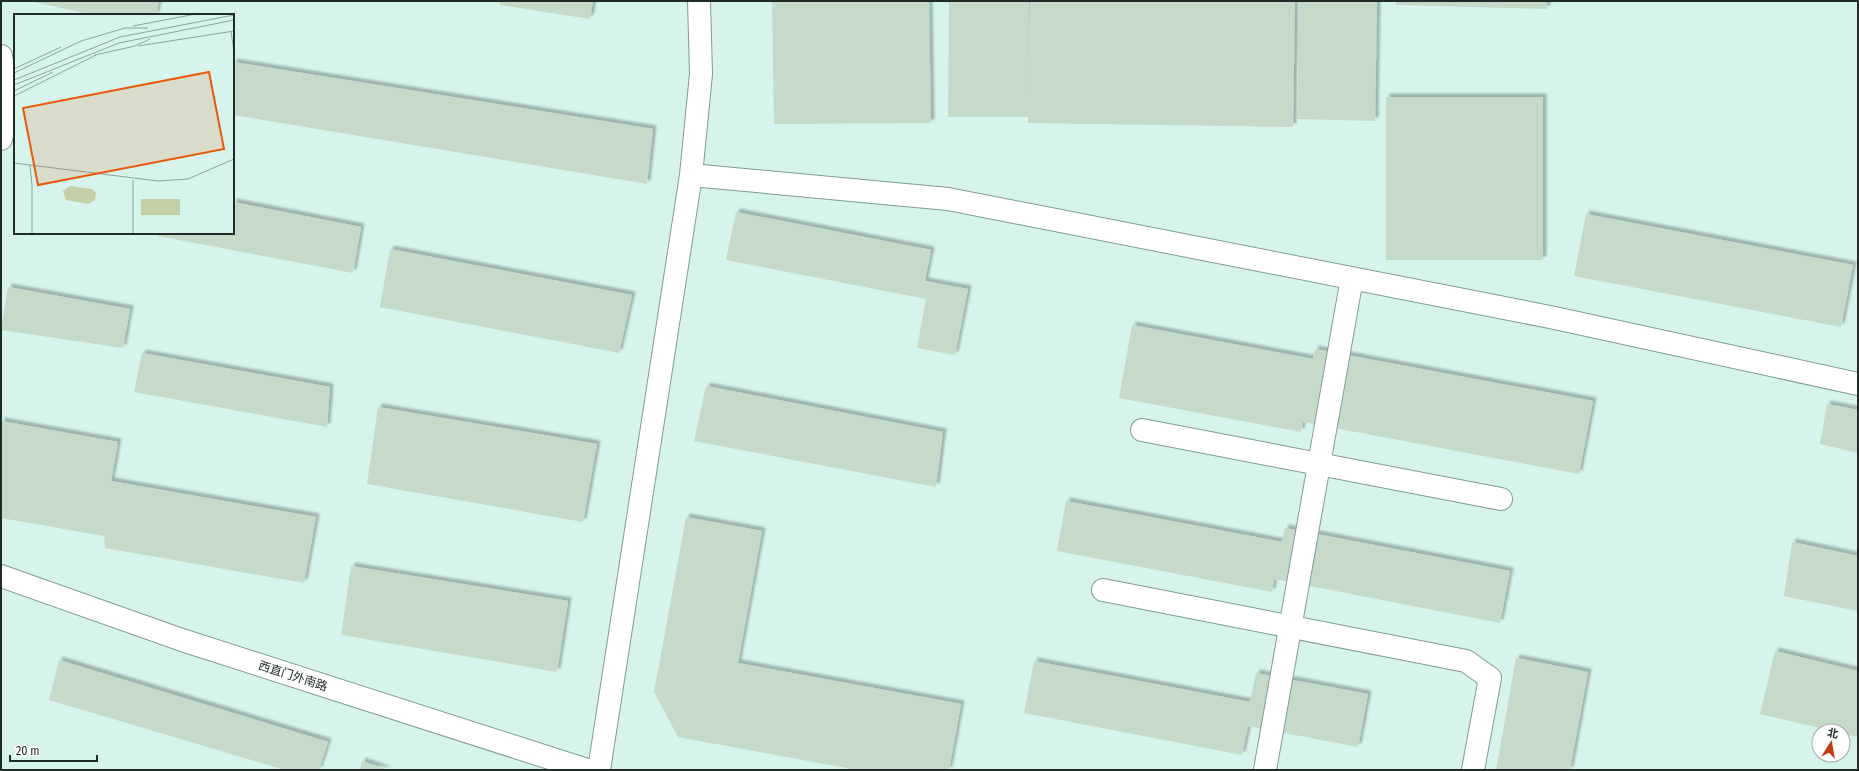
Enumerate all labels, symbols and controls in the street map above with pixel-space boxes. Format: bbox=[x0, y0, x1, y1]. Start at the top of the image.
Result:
inset map bbox=[14, 14, 234, 234]
street label: 西直门外南路 bbox=[257, 658, 329, 694]
north arrow bbox=[1811, 723, 1851, 763]
text: 北 bbox=[1826, 726, 1839, 741]
scale bar bbox=[10, 737, 97, 763]
text: 20 m bbox=[16, 744, 40, 758]

